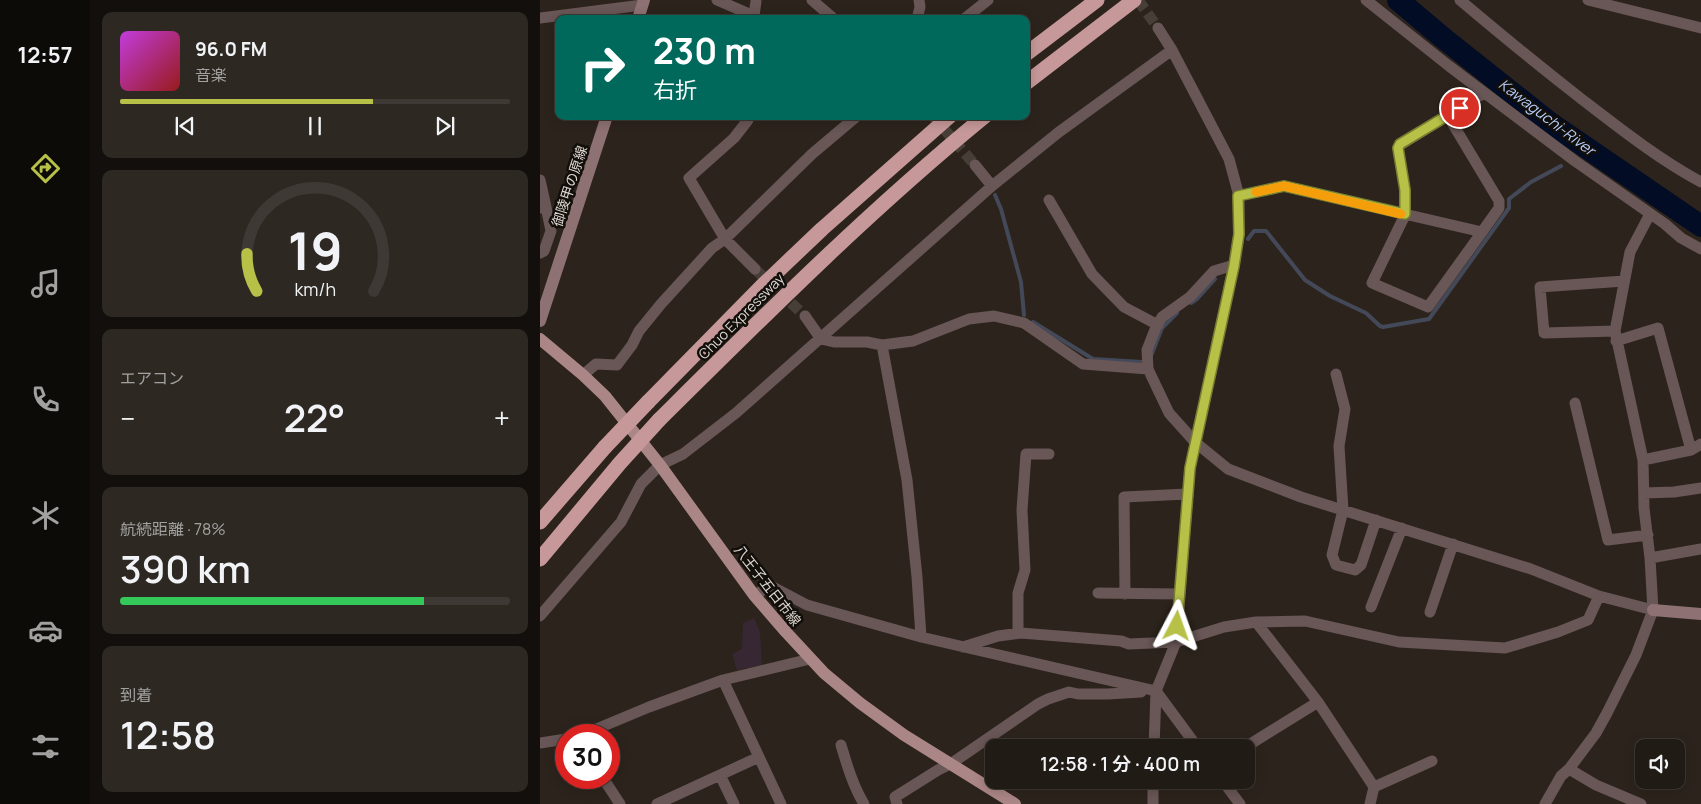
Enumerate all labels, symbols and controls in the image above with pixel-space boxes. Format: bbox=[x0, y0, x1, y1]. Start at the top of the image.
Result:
text: 230 m bbox=[653, 27, 756, 75]
icon: right bbox=[570, 35, 635, 100]
text: 96.0 FM bbox=[195, 36, 267, 62]
text: 12:57 bbox=[18, 40, 72, 70]
text: 音楽 bbox=[195, 64, 227, 86]
water label: Kawaguchi-River bbox=[1495, 74, 1602, 162]
text: 右折 bbox=[653, 75, 697, 105]
pin bbox=[1439, 87, 1481, 129]
icon: arrive bbox=[1446, 94, 1474, 122]
icon: previous bbox=[171, 112, 199, 140]
icon: pause bbox=[301, 112, 329, 140]
icon: next bbox=[431, 112, 459, 140]
street label: 御陵甲の原線 bbox=[547, 143, 591, 229]
icon: directions bbox=[28, 151, 63, 186]
text: 19 bbox=[287, 215, 343, 286]
icon: music bbox=[28, 266, 63, 301]
street label: Chuo Expressway bbox=[694, 269, 788, 363]
text: km/h bbox=[294, 277, 336, 301]
text: エアコン bbox=[120, 367, 184, 389]
icon: phone bbox=[28, 382, 63, 417]
text: 22° bbox=[284, 391, 345, 443]
text: − bbox=[120, 399, 135, 437]
text: + bbox=[494, 399, 510, 437]
icon: climate bbox=[28, 498, 63, 533]
text: 航続距離 · 78% bbox=[120, 518, 226, 540]
street label: 八王子五日市線 bbox=[730, 541, 806, 629]
text: 390 km bbox=[120, 542, 251, 594]
position arrow bbox=[1150, 599, 1202, 651]
icon: car bbox=[28, 613, 63, 648]
text: 到着 bbox=[120, 684, 152, 706]
text: 12:58 bbox=[120, 708, 216, 760]
speed limit sign: 30 bbox=[555, 724, 620, 789]
icon: filters bbox=[28, 729, 63, 764]
map controls bbox=[1635, 739, 1685, 789]
button: sound bbox=[1635, 739, 1685, 789]
text: 12:58 · 1 分 · 400 m bbox=[1040, 751, 1200, 777]

